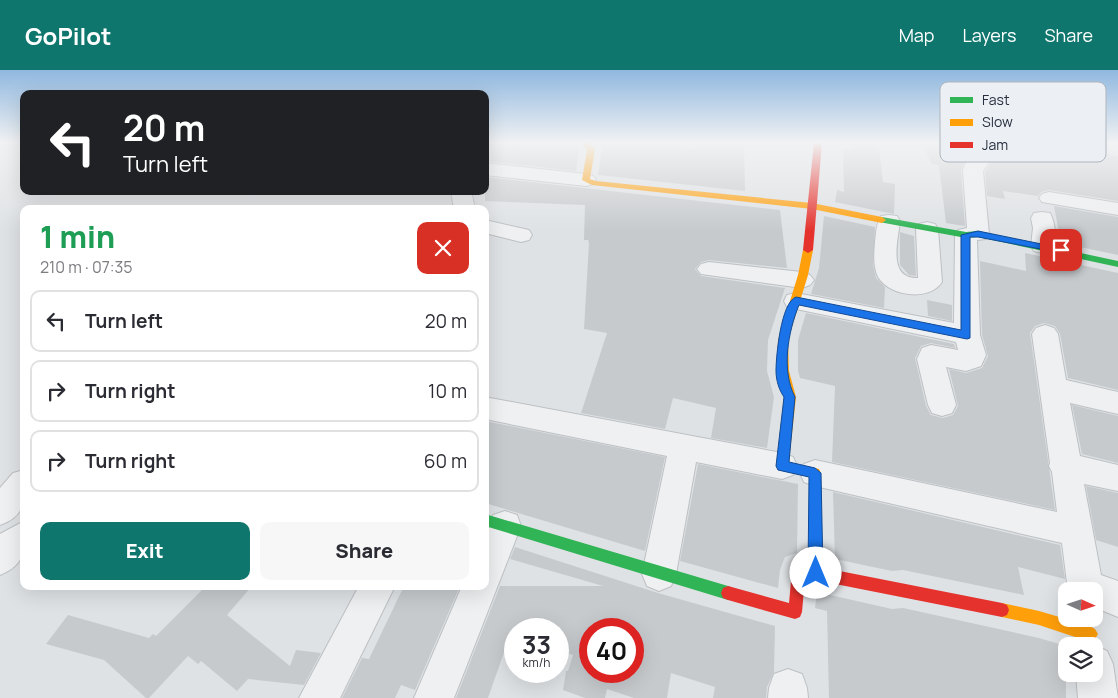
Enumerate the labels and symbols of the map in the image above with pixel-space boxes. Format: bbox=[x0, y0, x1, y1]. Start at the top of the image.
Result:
legend bbox=[940, 82, 1106, 162]
text: Fast bbox=[982, 90, 1010, 109]
text: Slow bbox=[982, 112, 1013, 131]
text: Jam bbox=[982, 135, 1008, 154]
pin bbox=[1040, 229, 1082, 271]
position arrow bbox=[789, 546, 841, 598]
north arrow bbox=[1058, 582, 1102, 628]
speed limit sign: 40 bbox=[579, 618, 644, 683]

